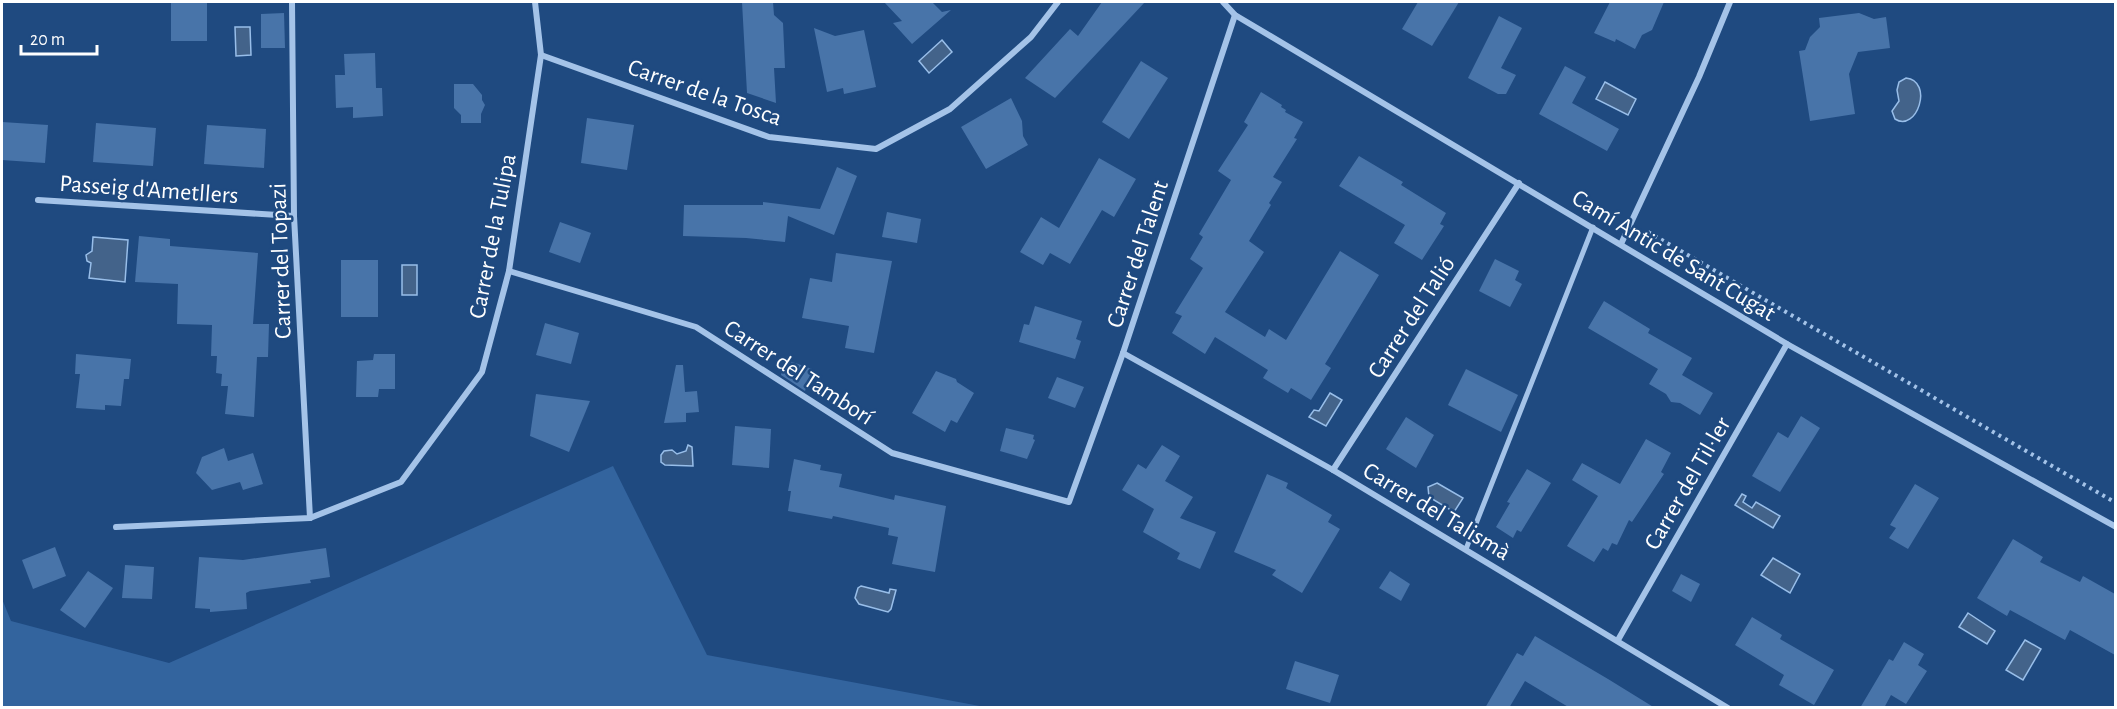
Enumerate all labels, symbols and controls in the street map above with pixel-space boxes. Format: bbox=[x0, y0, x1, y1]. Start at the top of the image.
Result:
scale bar bbox=[21, 18, 98, 56]
text: 20 m bbox=[30, 31, 65, 49]
street label: Carrer de la Tosca bbox=[625, 55, 785, 130]
street label: Carrer de la Tulipa bbox=[465, 152, 521, 321]
street label: Passeig d'Ametllers bbox=[59, 172, 239, 208]
street label: Carrer del Talent bbox=[1103, 177, 1173, 331]
street label: Carrer del Topazi bbox=[266, 183, 296, 339]
street label: Camí Antic de Sant Cugat bbox=[1568, 186, 1780, 326]
street label: Carrer del Talió bbox=[1364, 252, 1460, 383]
street label: Carrer del Tamborí bbox=[720, 316, 878, 430]
street label: Carrer del Til·ler bbox=[1640, 413, 1736, 554]
street label: Carrer del Talismà bbox=[1359, 459, 1514, 565]

